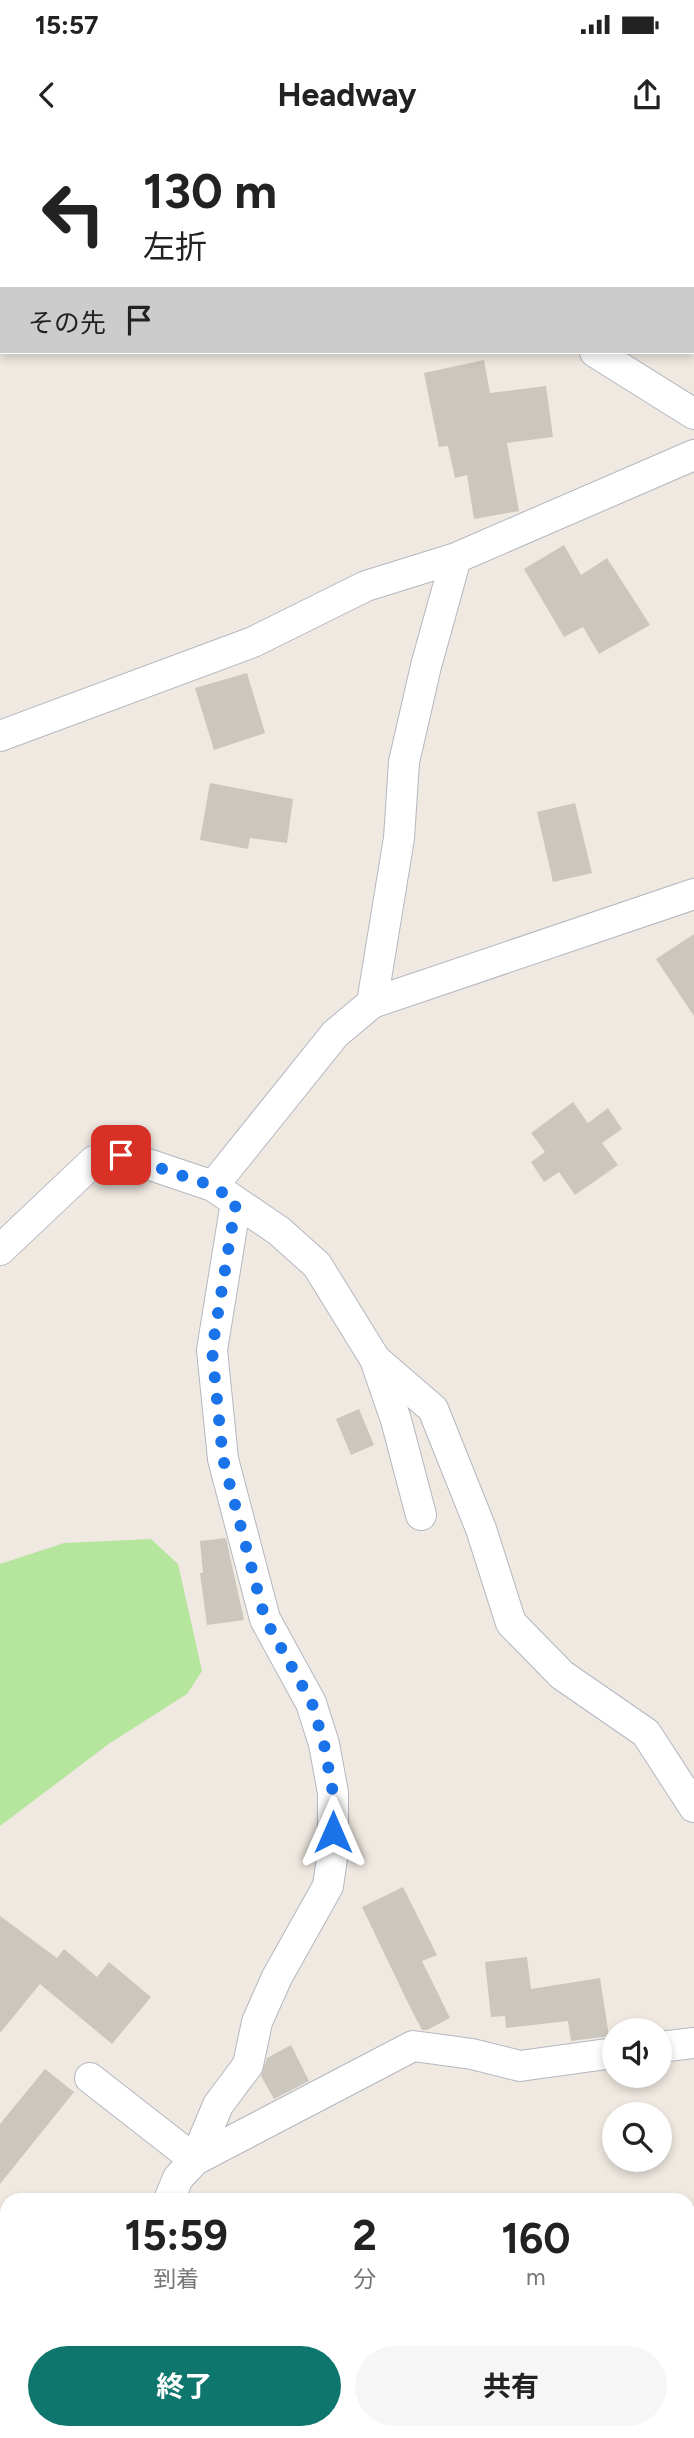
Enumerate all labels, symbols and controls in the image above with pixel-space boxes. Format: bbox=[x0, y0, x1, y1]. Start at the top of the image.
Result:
text: 15:57 bbox=[35, 9, 98, 41]
icon: back bbox=[28, 76, 66, 114]
text: Headway bbox=[277, 76, 417, 114]
icon: share bbox=[628, 76, 666, 114]
text: 130 m bbox=[143, 161, 277, 220]
icon: left bbox=[28, 168, 119, 259]
text: 左折 bbox=[143, 228, 207, 266]
icon: arrive bbox=[120, 301, 158, 339]
text: その先 bbox=[28, 307, 106, 339]
pin bbox=[91, 1125, 151, 1185]
icon: arrive bbox=[102, 1136, 140, 1174]
position arrow bbox=[296, 1795, 370, 1869]
map controls bbox=[602, 2018, 672, 2172]
button: sound bbox=[602, 2018, 672, 2088]
button: search bbox=[602, 2102, 672, 2172]
text: 15:59 bbox=[124, 2210, 228, 2261]
text: 2 bbox=[352, 2210, 377, 2261]
text: 160 bbox=[501, 2213, 571, 2264]
text: m bbox=[526, 2263, 546, 2291]
text: 到着 bbox=[153, 2265, 199, 2293]
text: 分 bbox=[353, 2265, 376, 2293]
button: 終了 bbox=[28, 2346, 341, 2426]
button: 共有 bbox=[355, 2346, 667, 2426]

